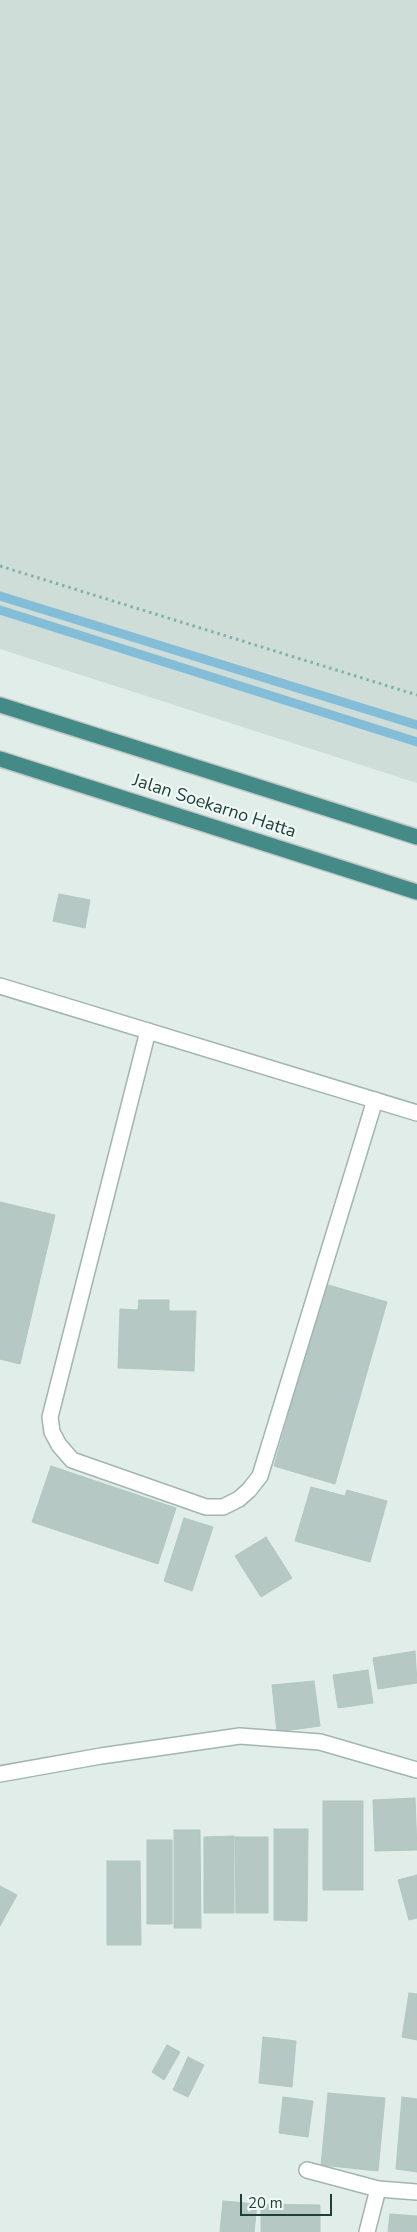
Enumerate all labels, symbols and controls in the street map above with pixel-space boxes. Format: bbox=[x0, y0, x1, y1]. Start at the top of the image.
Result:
street label: Jalan Soekarno Hatta bbox=[130, 770, 298, 844]
scale bar bbox=[242, 2184, 334, 2216]
text: 20 m bbox=[248, 2193, 283, 2213]

